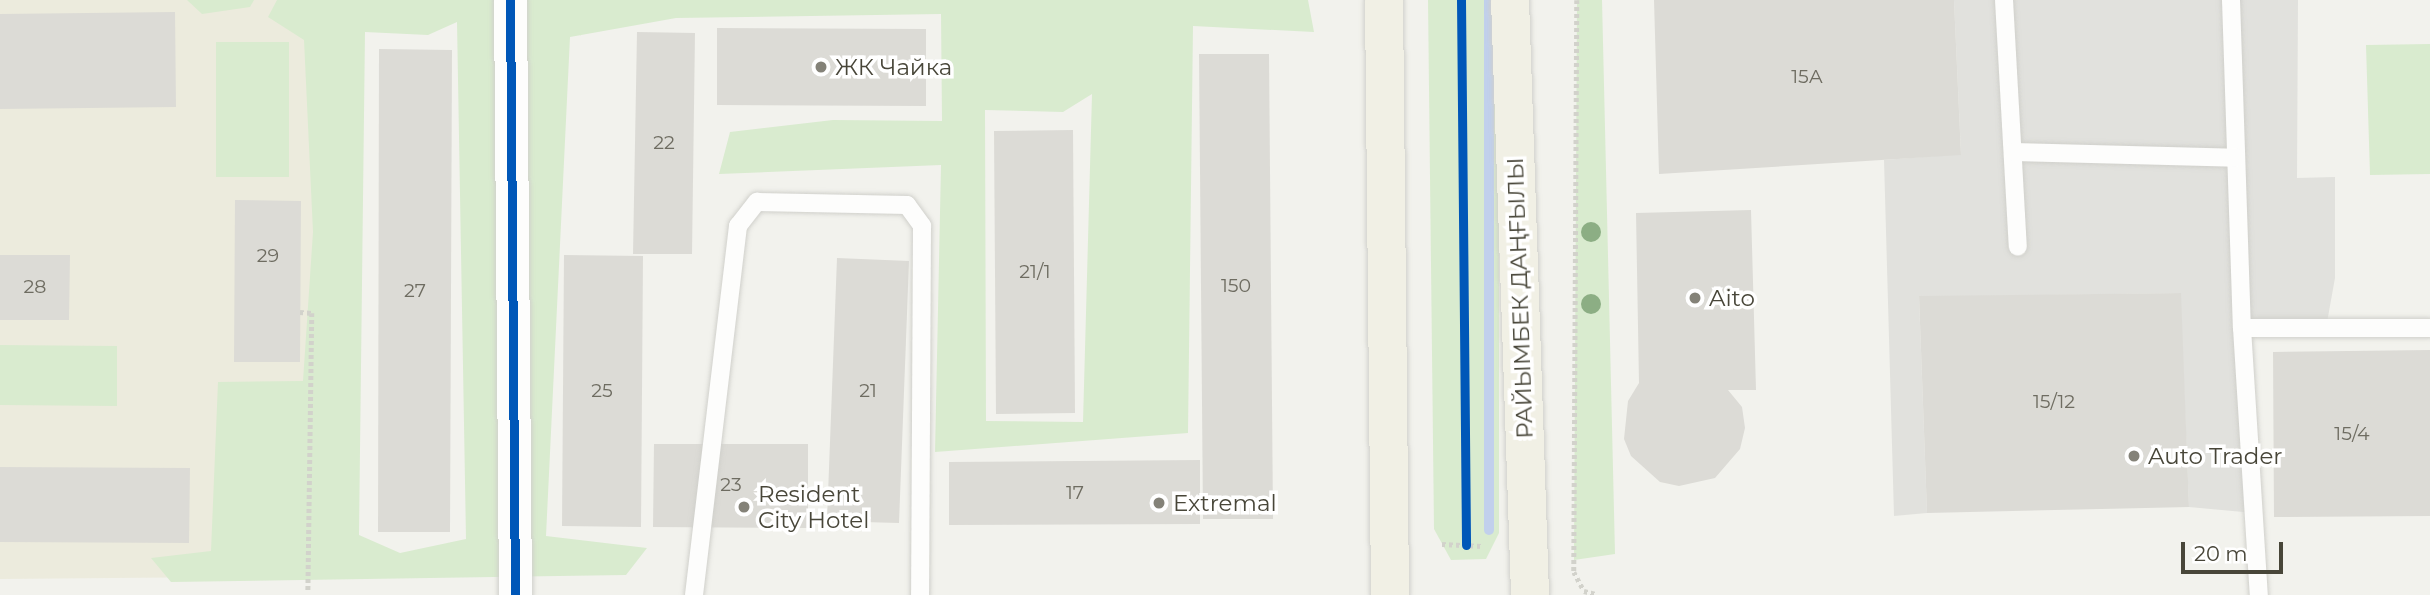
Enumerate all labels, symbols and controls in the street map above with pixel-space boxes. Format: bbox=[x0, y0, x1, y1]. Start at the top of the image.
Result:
place label: ЖК Чайка bbox=[835, 53, 952, 81]
marker: ЖК Чайка bbox=[813, 59, 829, 75]
house number: 15А bbox=[1791, 66, 1823, 88]
house number: 22 bbox=[653, 132, 675, 154]
street label: РАЙЫМБЕК ДАҢҒЫЛЫ bbox=[1501, 157, 1539, 439]
house number: 29 bbox=[257, 245, 279, 267]
house number: 21/1 bbox=[1019, 261, 1051, 283]
house number: 150 bbox=[1221, 275, 1251, 297]
house number: 28 bbox=[24, 276, 46, 298]
house number: 27 bbox=[404, 280, 426, 302]
place label: Aito bbox=[1709, 284, 1755, 312]
marker: Aito bbox=[1687, 290, 1703, 306]
house number: 25 bbox=[591, 380, 613, 402]
house number: 21 bbox=[859, 380, 877, 402]
house number: 15/12 bbox=[2033, 391, 2075, 413]
house number: 15/4 bbox=[2334, 423, 2370, 445]
place label: Auto Trader bbox=[2148, 442, 2283, 470]
marker: Auto Trader bbox=[2126, 448, 2142, 464]
house number: 23 bbox=[720, 474, 742, 496]
place label: Resident City Hotel bbox=[758, 480, 869, 534]
house number: 17 bbox=[1066, 482, 1084, 504]
place label: Extremal bbox=[1173, 489, 1277, 517]
marker: Extremal bbox=[1151, 495, 1167, 511]
marker: Resident City Hotel bbox=[736, 499, 752, 515]
scale bar bbox=[2185, 528, 2286, 572]
text: 20 m bbox=[2194, 541, 2248, 566]

